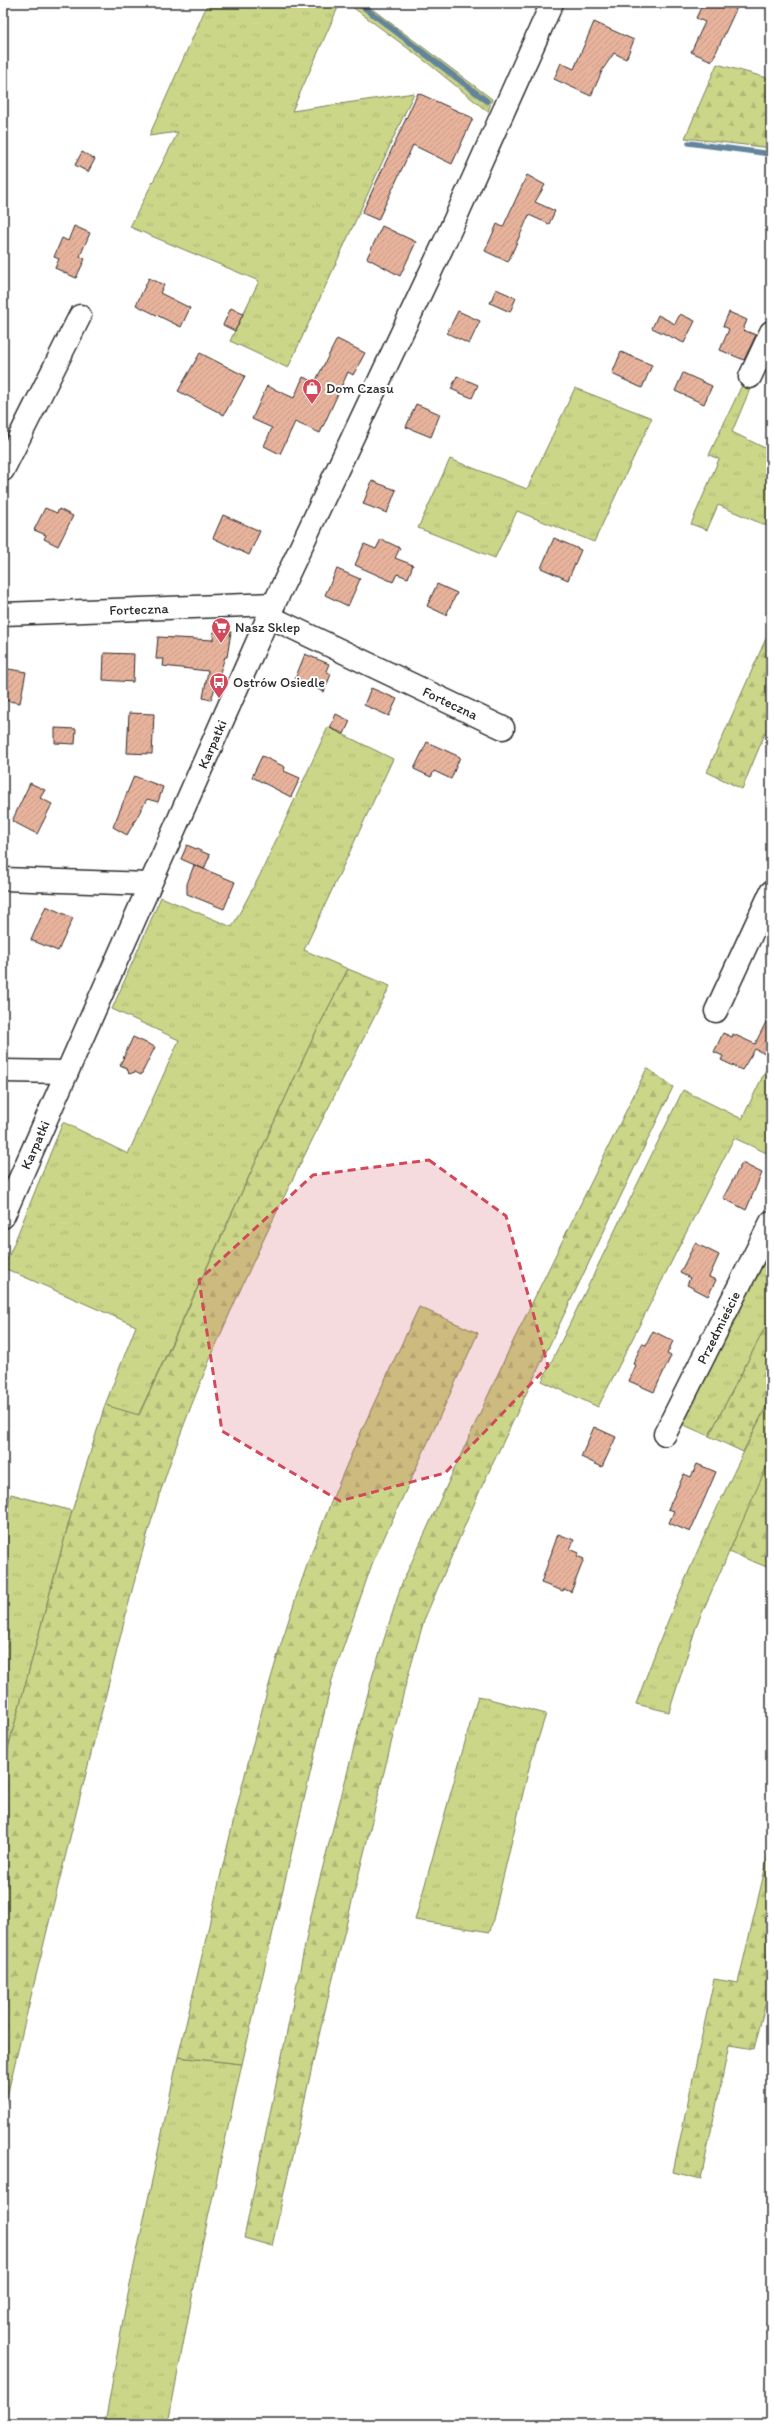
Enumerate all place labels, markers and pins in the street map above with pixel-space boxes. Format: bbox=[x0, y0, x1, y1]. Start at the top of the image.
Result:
shop icon: Dom Czasu bbox=[301, 377, 323, 405]
place label: Dom Czasu bbox=[326, 380, 394, 397]
supermarket icon: Nasz Sklep bbox=[210, 616, 232, 644]
place label: Nasz Sklep bbox=[235, 619, 300, 636]
bus stop icon: Ostrów Osiedle bbox=[208, 671, 230, 699]
place label: Ostrów Osiedle bbox=[233, 674, 325, 691]

